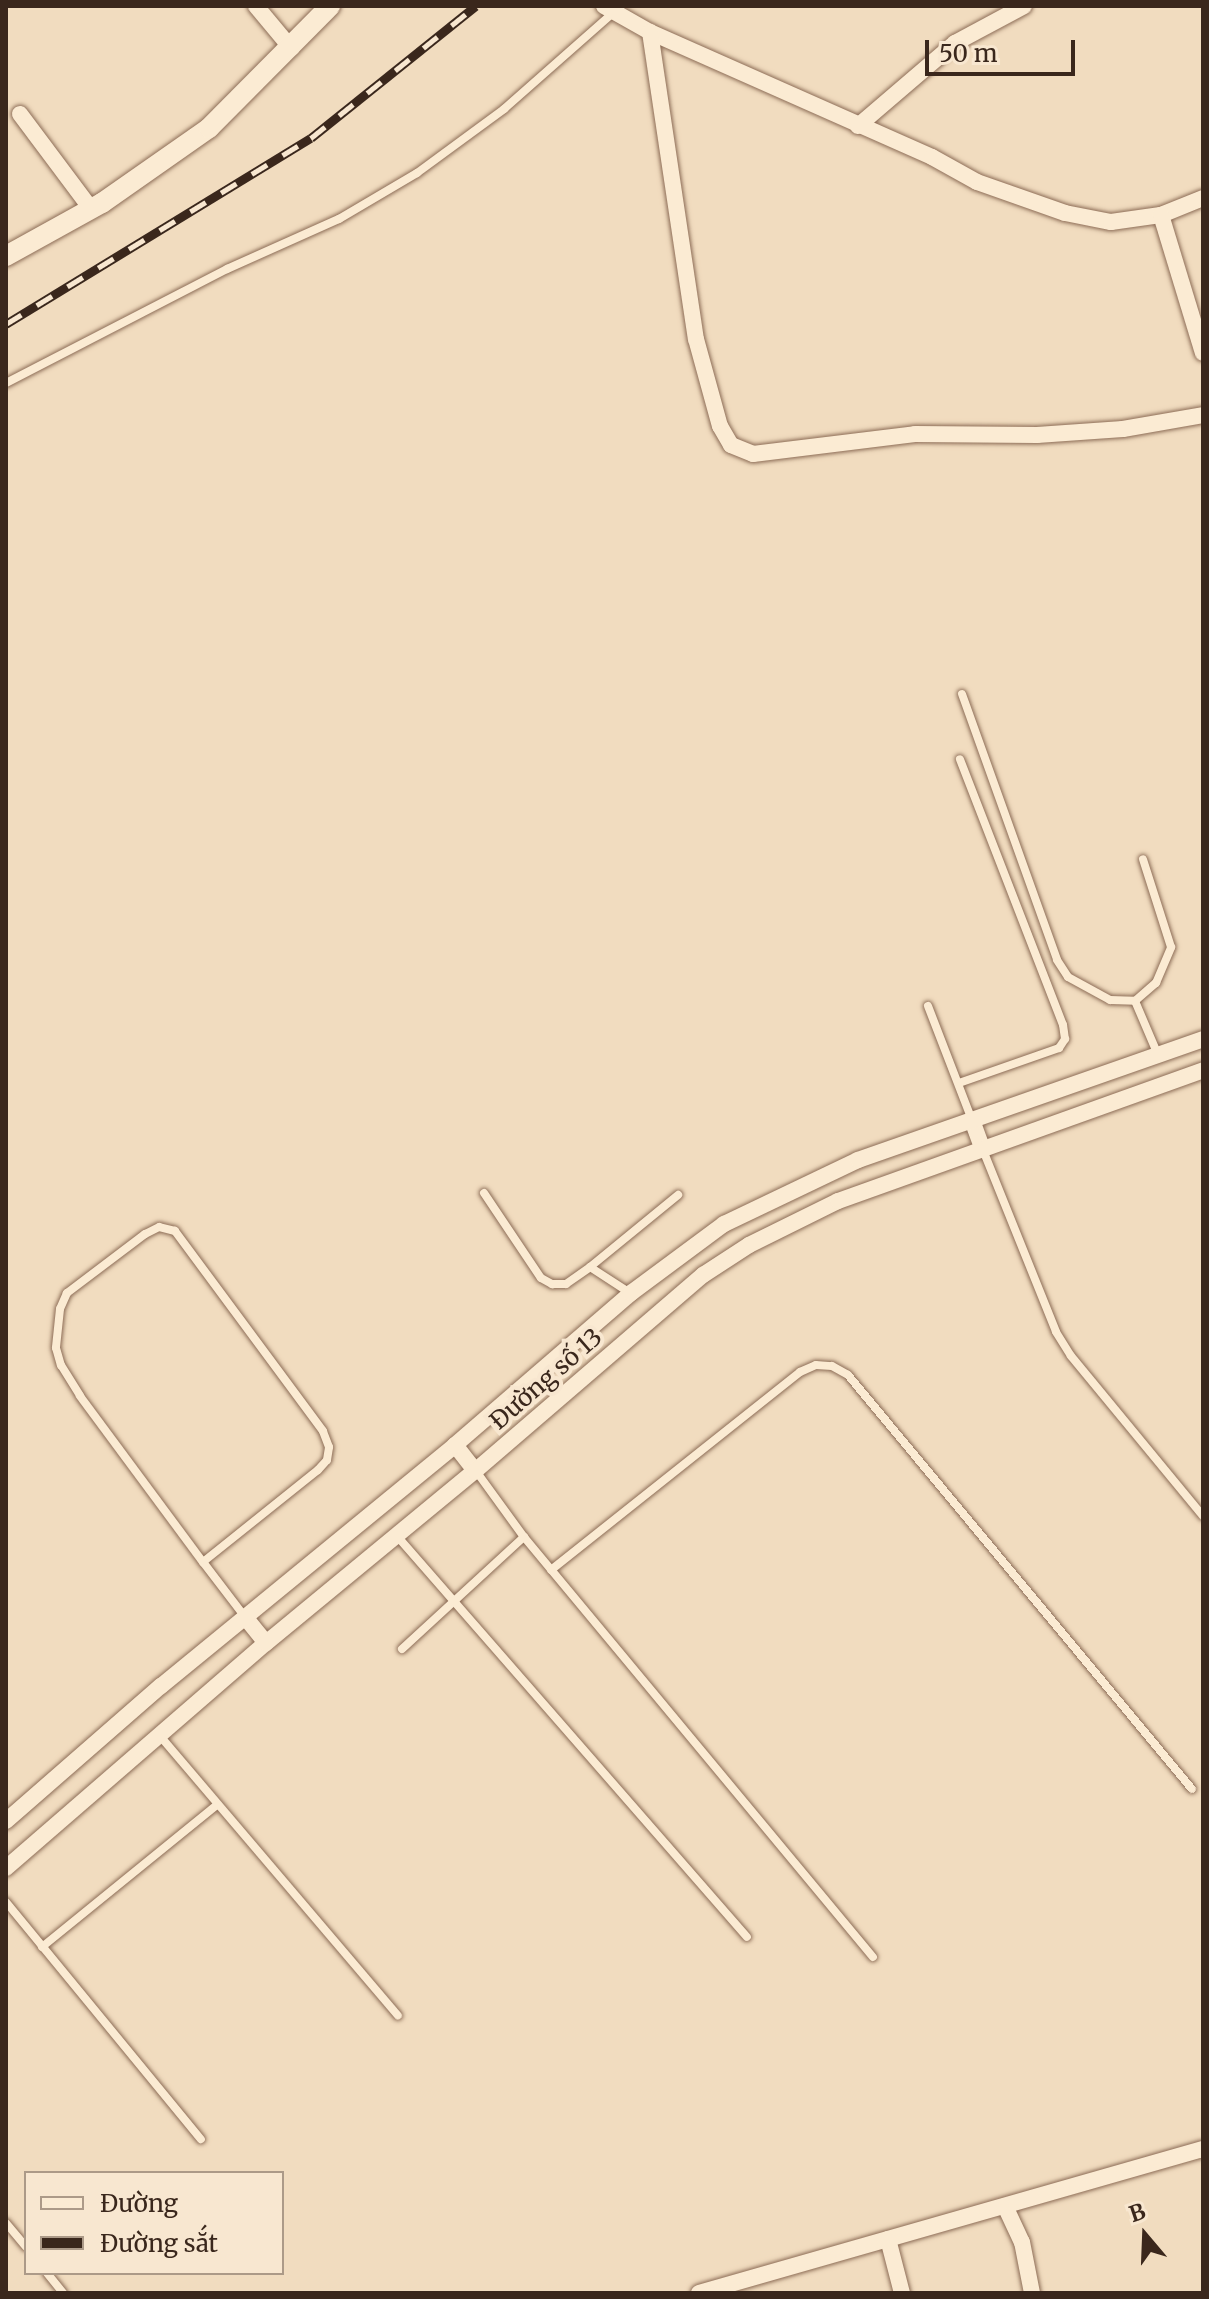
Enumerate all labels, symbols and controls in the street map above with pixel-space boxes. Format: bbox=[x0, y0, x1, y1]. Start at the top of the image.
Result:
scale bar bbox=[929, 24, 1079, 74]
text: 50 m bbox=[939, 38, 998, 69]
street label: Đường số 13 bbox=[484, 1323, 608, 1435]
legend bbox=[24, 2171, 284, 2275]
text: Đường bbox=[100, 2188, 178, 2219]
north arrow bbox=[1105, 2195, 1185, 2275]
text: B bbox=[1125, 2197, 1149, 2228]
text: Đường sắt bbox=[100, 2228, 218, 2259]

